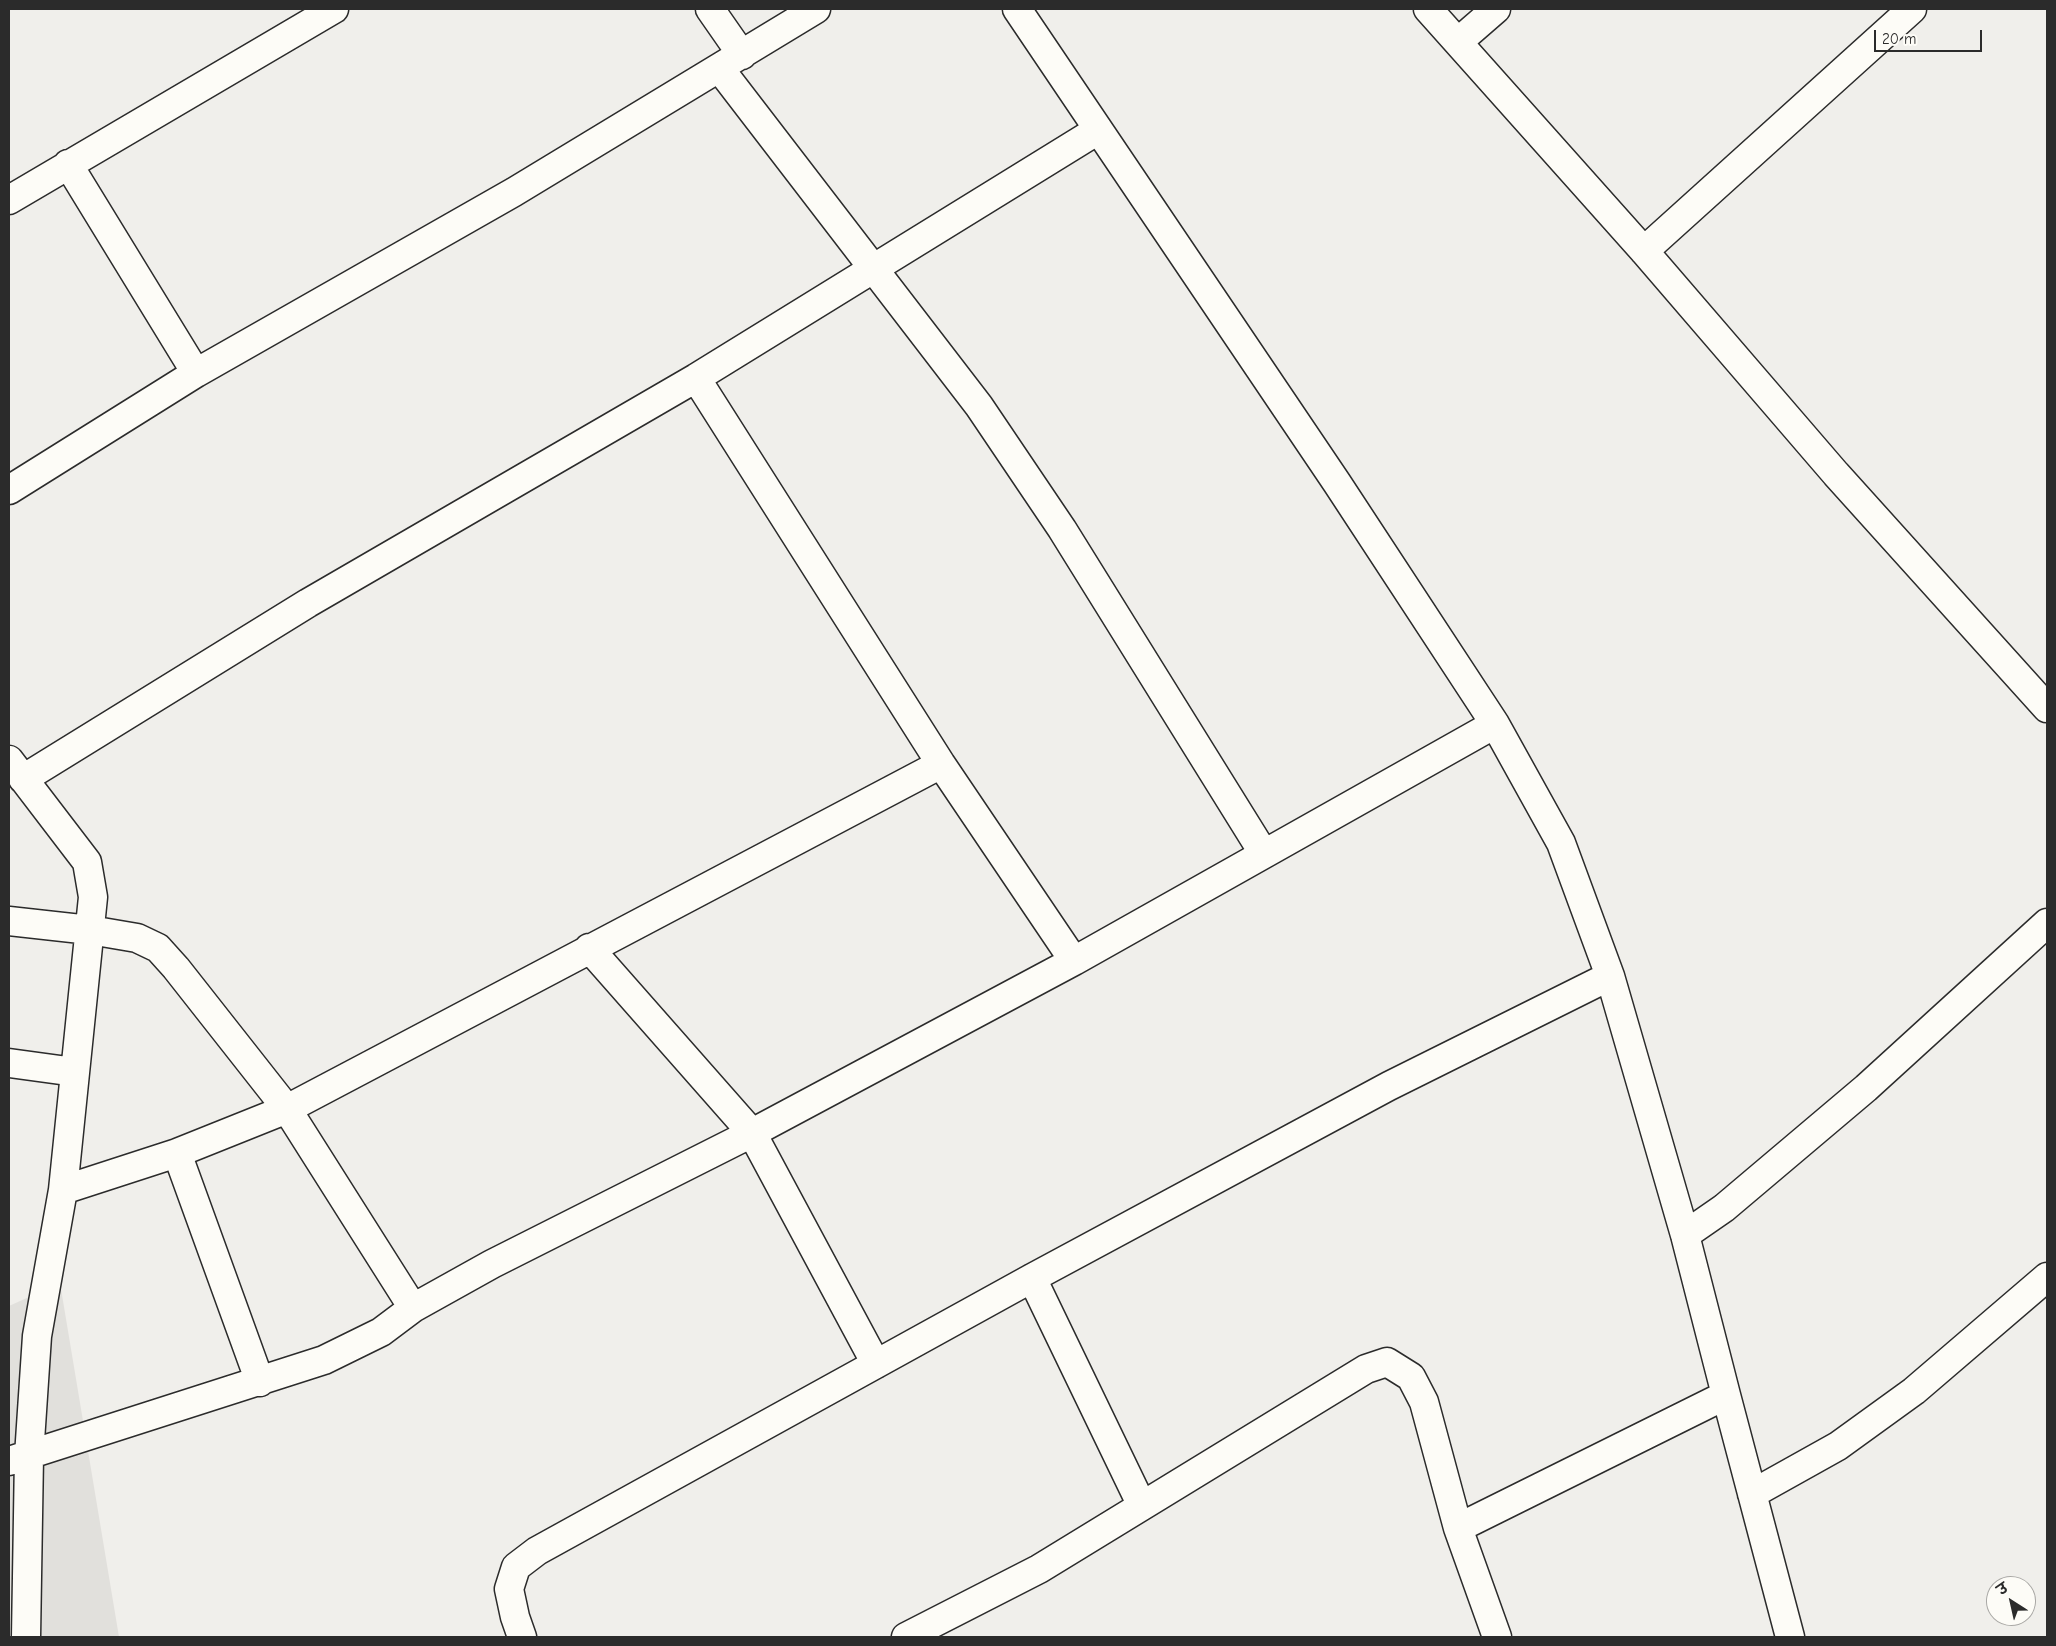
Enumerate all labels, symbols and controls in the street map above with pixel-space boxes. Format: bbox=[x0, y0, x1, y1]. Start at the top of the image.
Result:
scale bar bbox=[1876, 20, 1984, 52]
text: 20 m bbox=[1882, 30, 1916, 48]
north arrow bbox=[1986, 1576, 2036, 1626]
text: उ bbox=[1994, 1579, 2011, 1599]

